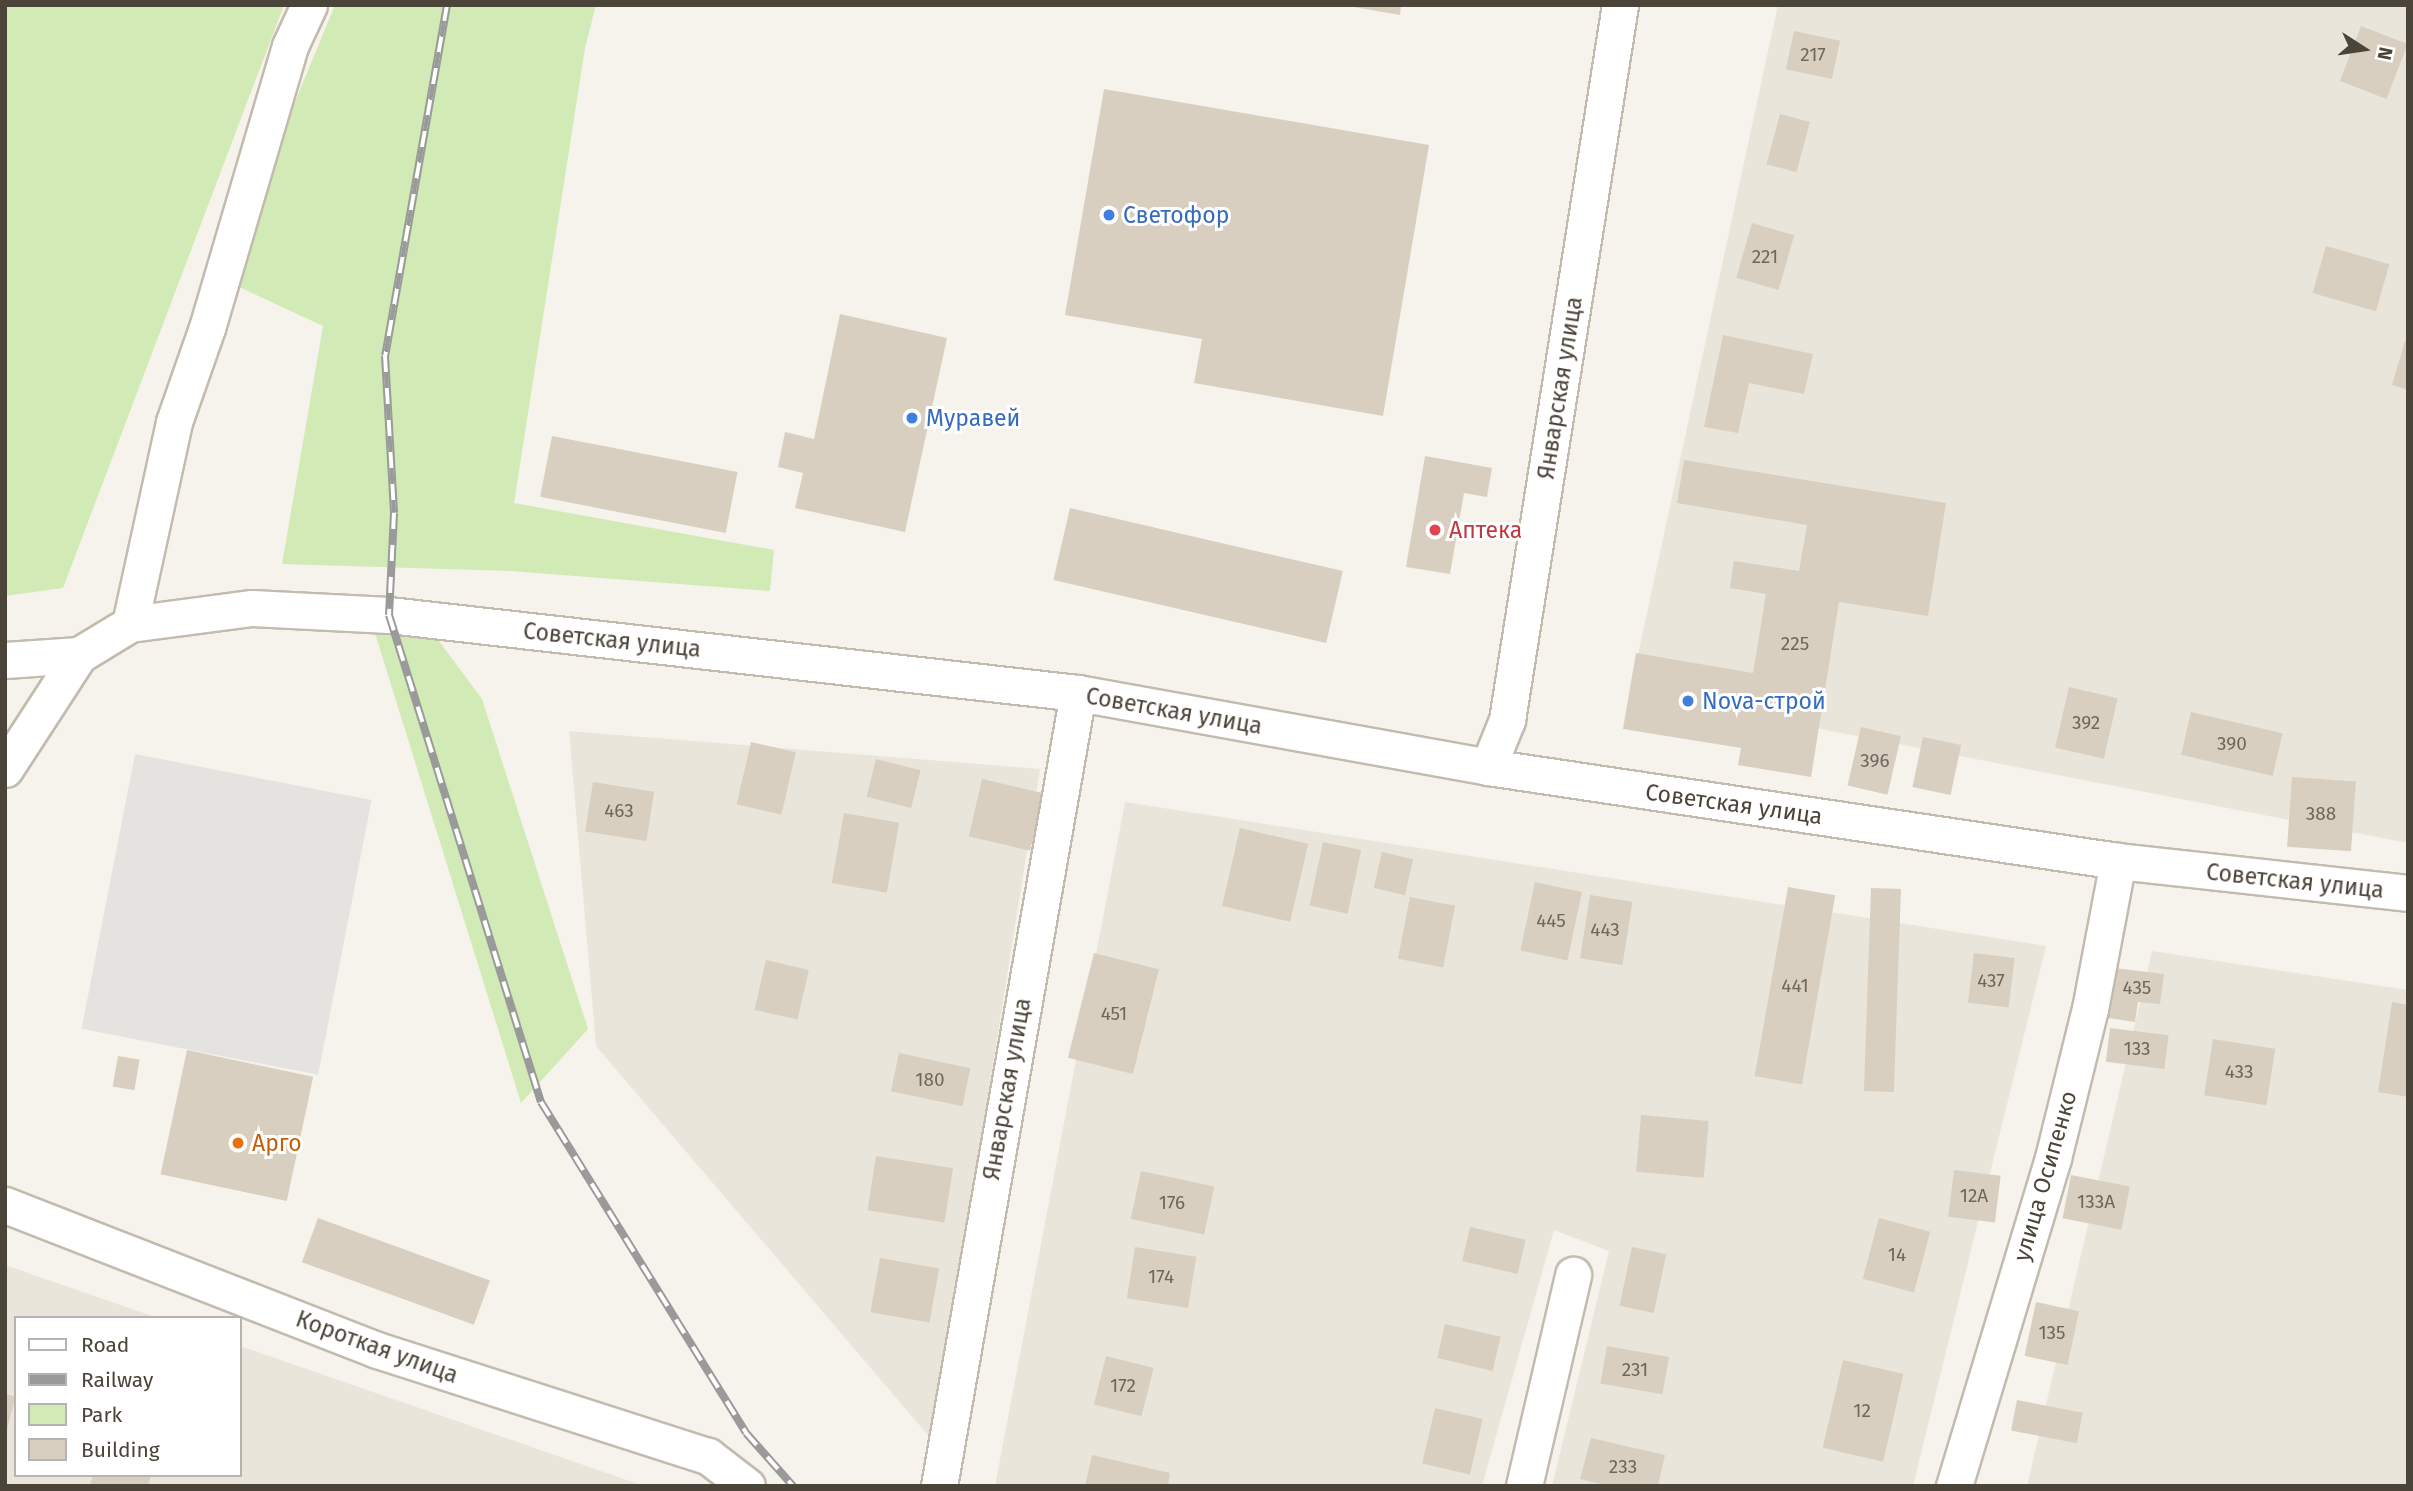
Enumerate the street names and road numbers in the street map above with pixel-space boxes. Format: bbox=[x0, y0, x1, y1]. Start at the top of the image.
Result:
street label: Январская улица bbox=[1532, 295, 1588, 481]
street label: Советская улица bbox=[522, 617, 702, 663]
street label: Советская улица bbox=[1084, 682, 1264, 740]
street label: Советская улица bbox=[1644, 778, 1824, 830]
street label: Советская улица bbox=[2205, 858, 2385, 904]
street label: Январская улица bbox=[977, 996, 1037, 1182]
street label: улица Осипенко bbox=[2008, 1088, 2082, 1264]
street label: Короткая улица bbox=[292, 1305, 462, 1389]

